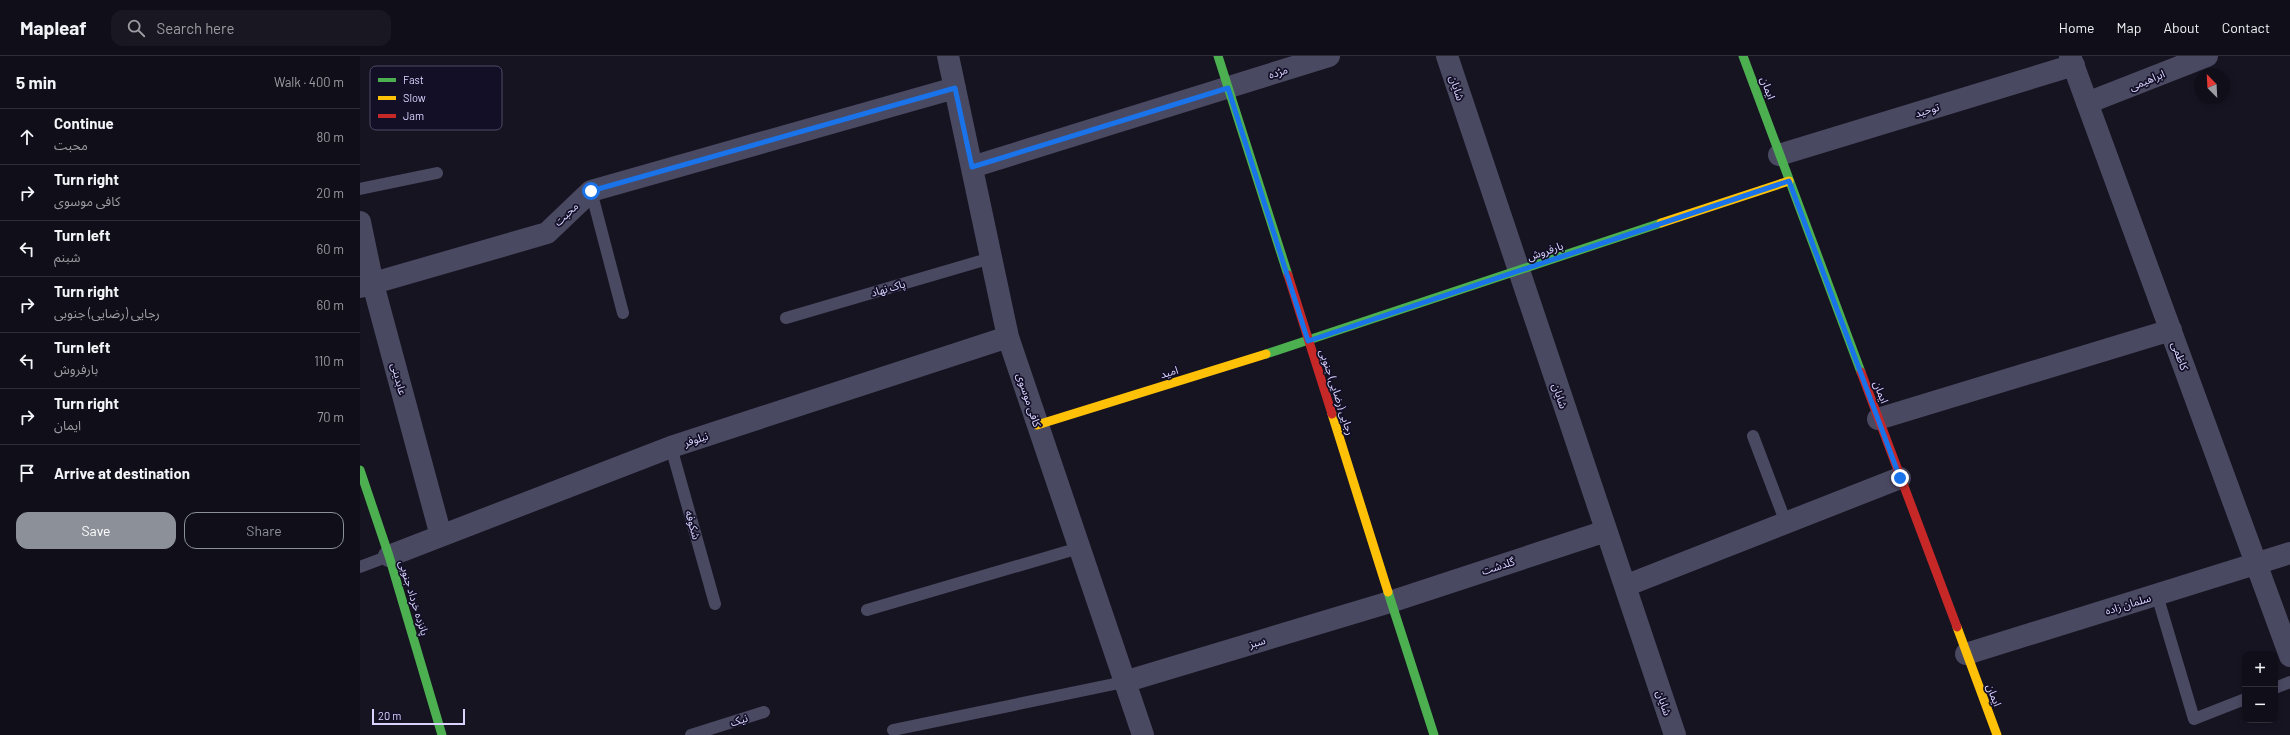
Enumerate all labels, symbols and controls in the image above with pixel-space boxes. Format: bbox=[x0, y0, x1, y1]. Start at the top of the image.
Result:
search box bbox=[111, 10, 391, 46]
text: Mapleaf bbox=[20, 16, 87, 39]
icon: search bbox=[125, 17, 147, 39]
text: Search here bbox=[157, 19, 235, 37]
text: Home bbox=[2059, 19, 2095, 36]
text: Map bbox=[2117, 19, 2141, 36]
text: About bbox=[2163, 19, 2200, 36]
text: Contact bbox=[2222, 19, 2270, 36]
street label: مژده bbox=[1267, 62, 1290, 82]
legend bbox=[370, 66, 502, 130]
street label: ابراهیمی bbox=[2127, 67, 2167, 94]
north arrow bbox=[2194, 68, 2230, 104]
text: 5 min bbox=[16, 72, 56, 92]
text: Fast bbox=[403, 73, 424, 86]
text: Walk · 400 m bbox=[274, 74, 344, 90]
street label: شایان bbox=[1446, 74, 1468, 103]
street label: ایمان bbox=[1757, 75, 1779, 101]
text: Slow bbox=[403, 91, 426, 104]
street label: توحید bbox=[1913, 100, 1941, 120]
text: Jam bbox=[403, 109, 424, 122]
text: Continue bbox=[54, 114, 114, 132]
icon: ahead bbox=[16, 126, 38, 148]
text: 80 m bbox=[317, 129, 344, 145]
text: محبت bbox=[54, 137, 88, 153]
text: Turn right bbox=[54, 170, 119, 188]
icon: right bbox=[16, 182, 38, 204]
route start bbox=[582, 182, 600, 200]
text: 20 m bbox=[316, 185, 344, 201]
text: کافی موسوی bbox=[54, 193, 120, 209]
street label: محبت bbox=[551, 199, 581, 229]
text: Turn left bbox=[54, 226, 110, 244]
icon: left bbox=[16, 238, 38, 260]
street label: بارفروش bbox=[1525, 238, 1565, 264]
text: 60 m bbox=[317, 241, 344, 257]
text: شبنم bbox=[54, 249, 80, 265]
street label: پاک نهاد bbox=[869, 276, 907, 301]
text: Turn right bbox=[54, 282, 119, 300]
icon: right bbox=[16, 294, 38, 316]
text: 60 m bbox=[317, 297, 344, 313]
text: رجایی (رضایی) جنوبی bbox=[54, 305, 160, 321]
text: Turn left bbox=[54, 338, 110, 356]
street label: کاظمی bbox=[2168, 340, 2192, 373]
street label: رجایی (رضایی) جنوبی bbox=[1316, 347, 1357, 437]
icon: left bbox=[16, 350, 38, 372]
text: 110 m bbox=[314, 353, 344, 369]
text: بارفروش bbox=[54, 361, 98, 377]
street label: عابدینی bbox=[388, 361, 410, 397]
street label: امید bbox=[1158, 363, 1180, 381]
street label: کافی موسوی bbox=[1014, 371, 1044, 429]
street label: ایمان bbox=[1870, 379, 1892, 405]
street label: شایان bbox=[1549, 381, 1571, 411]
text: Turn right bbox=[54, 394, 119, 412]
icon: right bbox=[16, 406, 38, 428]
text: 70 m bbox=[317, 409, 344, 425]
text: ایمان bbox=[54, 417, 81, 433]
street label: نیلوفر bbox=[681, 428, 710, 450]
icon: arrive bbox=[16, 462, 38, 484]
text: Arrive at destination bbox=[54, 464, 190, 482]
route end bbox=[1891, 469, 1909, 487]
street label: شکوفه bbox=[682, 509, 704, 542]
button: Save bbox=[16, 512, 176, 549]
button: Share bbox=[184, 512, 344, 549]
street label: گلدشت bbox=[1480, 554, 1517, 577]
street label: پانزده خرداد جنوبی bbox=[395, 559, 432, 638]
street label: سلمان زاده bbox=[2103, 590, 2153, 618]
street label: سبز bbox=[1246, 633, 1267, 651]
map controls bbox=[2242, 651, 2278, 723]
button: + bbox=[2242, 651, 2278, 687]
street label: ایمان bbox=[1983, 682, 2005, 708]
button: − bbox=[2242, 687, 2278, 723]
street label: شایان bbox=[1653, 688, 1675, 718]
scale bar bbox=[372, 707, 465, 726]
text: 20 m bbox=[378, 709, 401, 722]
street label: نیک bbox=[728, 711, 750, 729]

